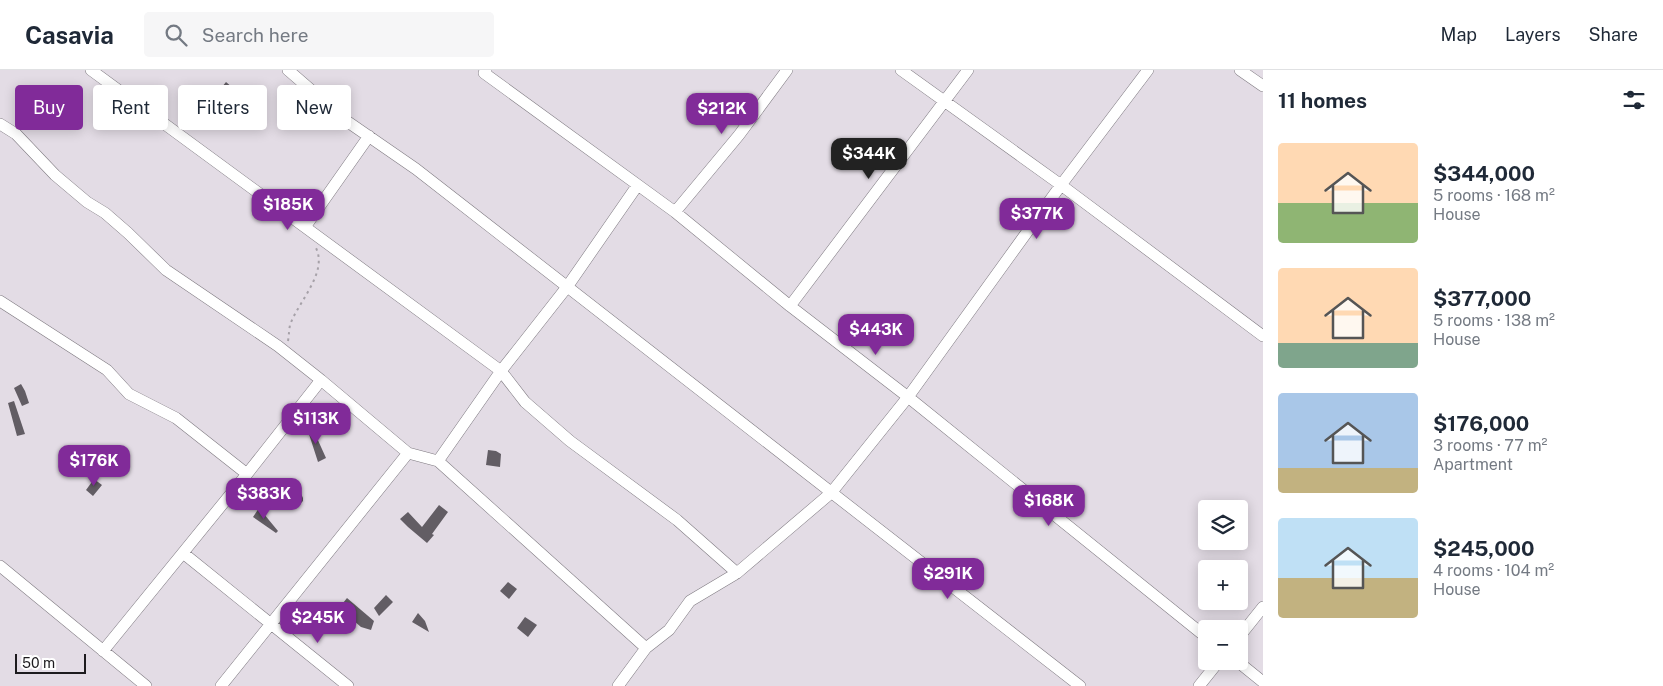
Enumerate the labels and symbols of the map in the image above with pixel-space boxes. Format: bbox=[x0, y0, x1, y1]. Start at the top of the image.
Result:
pin: $212K bbox=[687, 92, 757, 135]
pin: $344K bbox=[834, 138, 904, 180]
pin: $185K bbox=[253, 189, 323, 231]
pin: $377K bbox=[1002, 198, 1072, 240]
pin: $443K bbox=[841, 314, 911, 356]
pin: $113K bbox=[281, 402, 351, 445]
pin: $176K bbox=[59, 444, 129, 487]
pin: $383K bbox=[229, 478, 299, 520]
pin: $168K bbox=[1014, 484, 1084, 527]
pin: $291K bbox=[913, 558, 983, 600]
pin: $245K bbox=[283, 602, 353, 644]
scale bar bbox=[15, 651, 86, 674]

